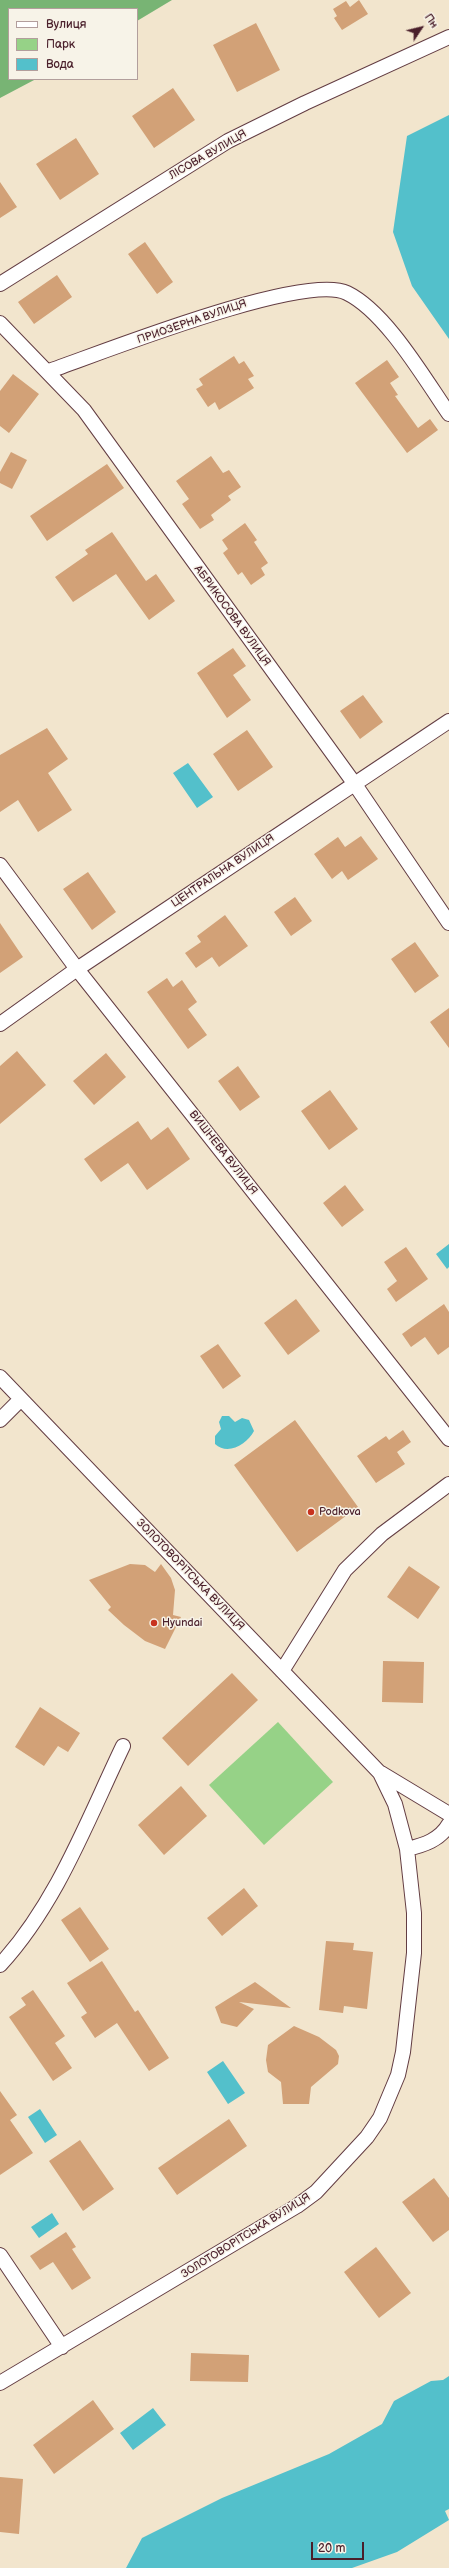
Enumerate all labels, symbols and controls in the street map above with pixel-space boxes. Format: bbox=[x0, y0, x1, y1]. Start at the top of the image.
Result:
legend bbox=[8, 8, 138, 80]
north arrow bbox=[401, 8, 441, 48]
text: Пн bbox=[422, 11, 441, 31]
text: Вулиця bbox=[46, 17, 86, 32]
text: Парк bbox=[46, 37, 75, 52]
text: Вода bbox=[46, 57, 74, 72]
street label: ЛІСОВА ВУЛИЦЯ bbox=[167, 127, 249, 183]
street label: ПРИОЗЕРНА ВУЛИЦЯ bbox=[135, 297, 249, 347]
street label: АБРИКОСОВА ВУЛИЦЯ bbox=[191, 563, 273, 669]
street label: ЦЕНТРАЛЬНА ВУЛИЦЯ bbox=[169, 832, 277, 910]
street label: ВИШНЕВА ВУЛИЦЯ bbox=[186, 1108, 260, 1198]
place label: Podkova bbox=[319, 1505, 361, 1519]
marker: Podkova bbox=[306, 1507, 316, 1517]
street label: ЗОЛОТОВОРІТСЬКА ВУЛИЦЯ bbox=[133, 1517, 247, 1633]
place label: Hyundai bbox=[162, 1616, 202, 1630]
marker: Hyundai bbox=[149, 1618, 159, 1628]
street label: ЗОЛОТОВОРІТСЬКА ВУЛИЦЯ bbox=[179, 2191, 313, 2281]
scale bar bbox=[313, 2534, 366, 2560]
text: 20 m bbox=[318, 2541, 345, 2556]

